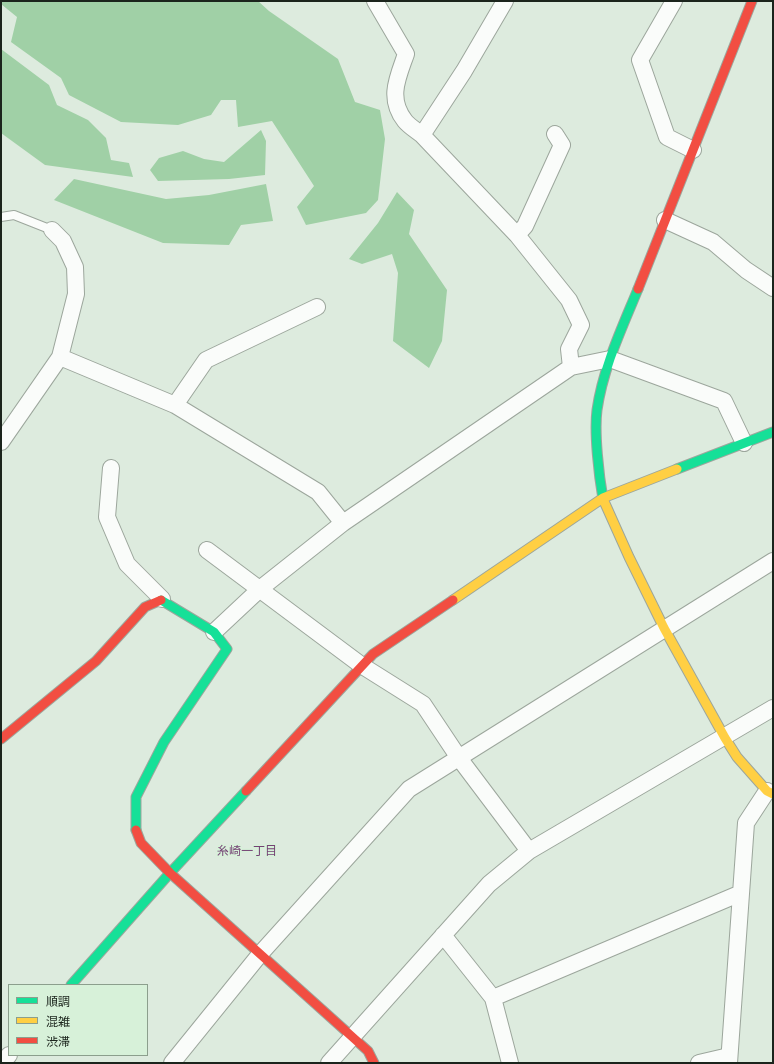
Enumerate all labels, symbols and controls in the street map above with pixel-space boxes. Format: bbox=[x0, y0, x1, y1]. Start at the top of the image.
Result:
district label: 糸崎一丁目 bbox=[217, 845, 277, 859]
legend bbox=[8, 984, 148, 1056]
text: 順調 bbox=[46, 995, 70, 1009]
text: 混雑 bbox=[46, 1015, 70, 1029]
text: 渋滞 bbox=[46, 1035, 70, 1049]

